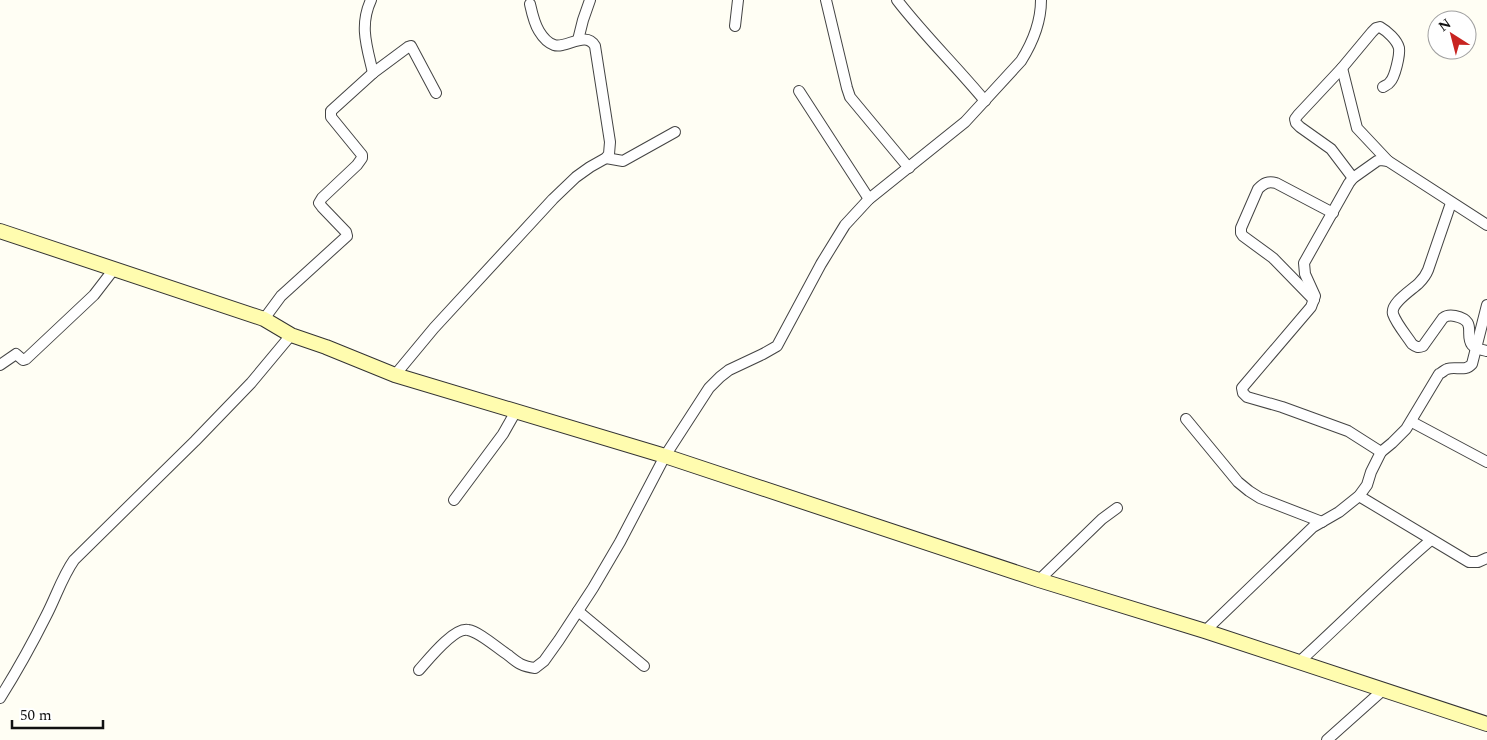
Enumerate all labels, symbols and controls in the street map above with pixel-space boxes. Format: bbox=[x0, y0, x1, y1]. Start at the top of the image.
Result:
north arrow bbox=[1427, 10, 1477, 60]
text: N bbox=[1434, 13, 1455, 37]
scale bar bbox=[12, 698, 104, 730]
text: 50 m bbox=[20, 704, 52, 727]

